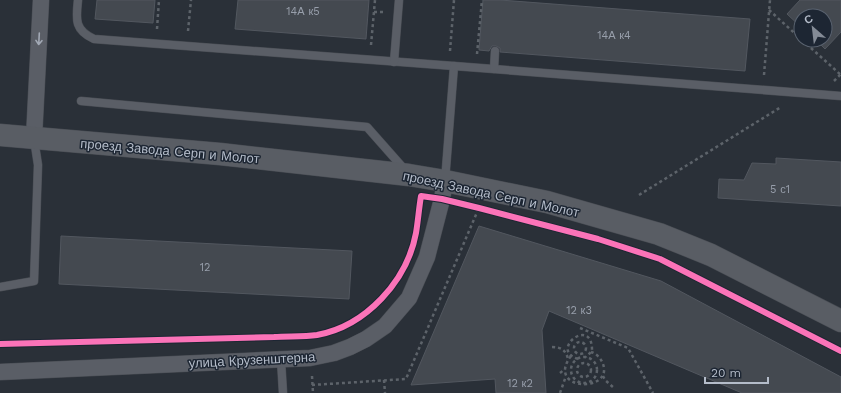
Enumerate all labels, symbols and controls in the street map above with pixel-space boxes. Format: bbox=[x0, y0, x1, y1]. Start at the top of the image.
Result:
house number: 14А к5 bbox=[286, 5, 320, 18]
north arrow bbox=[793, 8, 833, 48]
text: С bbox=[802, 12, 815, 27]
house number: 14А к4 bbox=[597, 29, 631, 42]
one-way arrow bbox=[35, 32, 42, 45]
street label: проезд Завода Серп и Молот bbox=[80, 136, 260, 166]
street label: проезд Завода Серп и Молот bbox=[402, 168, 581, 220]
house number: 5 с1 bbox=[770, 183, 790, 196]
house number: 12 bbox=[200, 261, 210, 274]
house number: 12 к3 bbox=[566, 304, 592, 317]
street label: улица Крузенштерна bbox=[188, 349, 316, 371]
scale bar bbox=[705, 359, 768, 385]
text: 20 m bbox=[711, 366, 741, 380]
house number: 12 к2 bbox=[507, 377, 533, 390]

